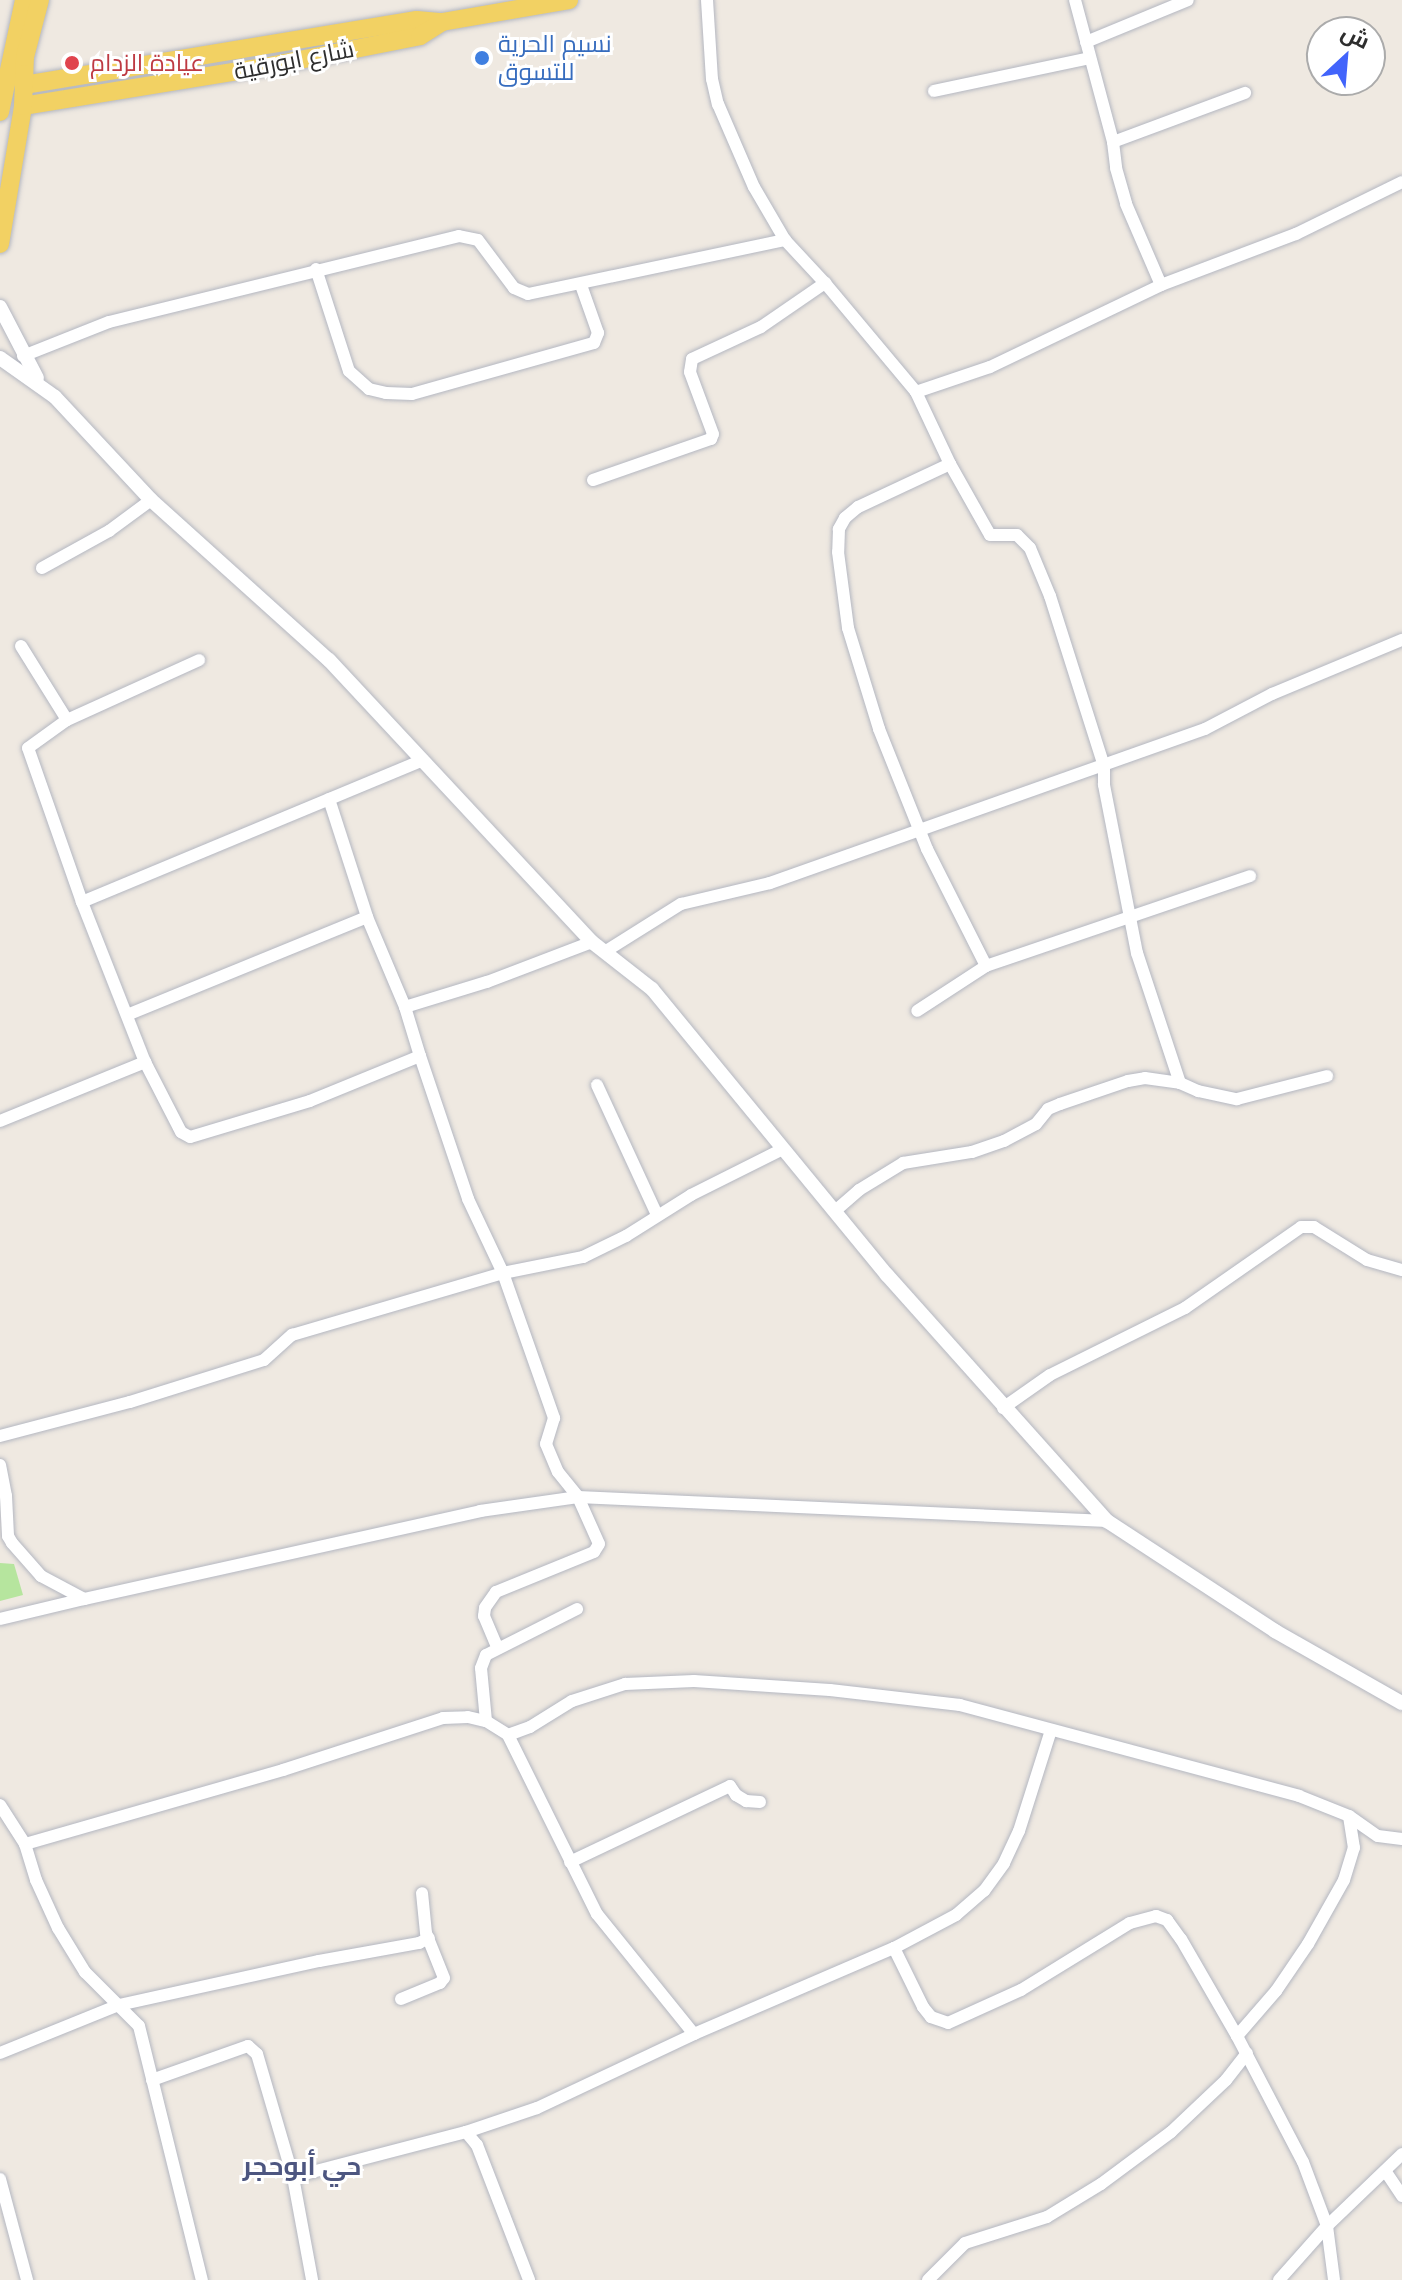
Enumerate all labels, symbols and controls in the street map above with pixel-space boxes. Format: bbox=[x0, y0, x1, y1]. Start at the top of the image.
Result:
north arrow bbox=[1306, 16, 1386, 96]
text: ش bbox=[1337, 18, 1374, 54]
place label: نسيم الحرية للتسوق bbox=[498, 30, 612, 86]
street label: شارع ابورقية bbox=[231, 34, 357, 86]
place label: عيادة الزدام bbox=[90, 49, 204, 77]
marker: نسيم الحرية للتسوق bbox=[473, 49, 491, 67]
marker: عيادة الزدام bbox=[61, 52, 83, 74]
district label: حي أبوحجر bbox=[243, 2150, 361, 2182]

